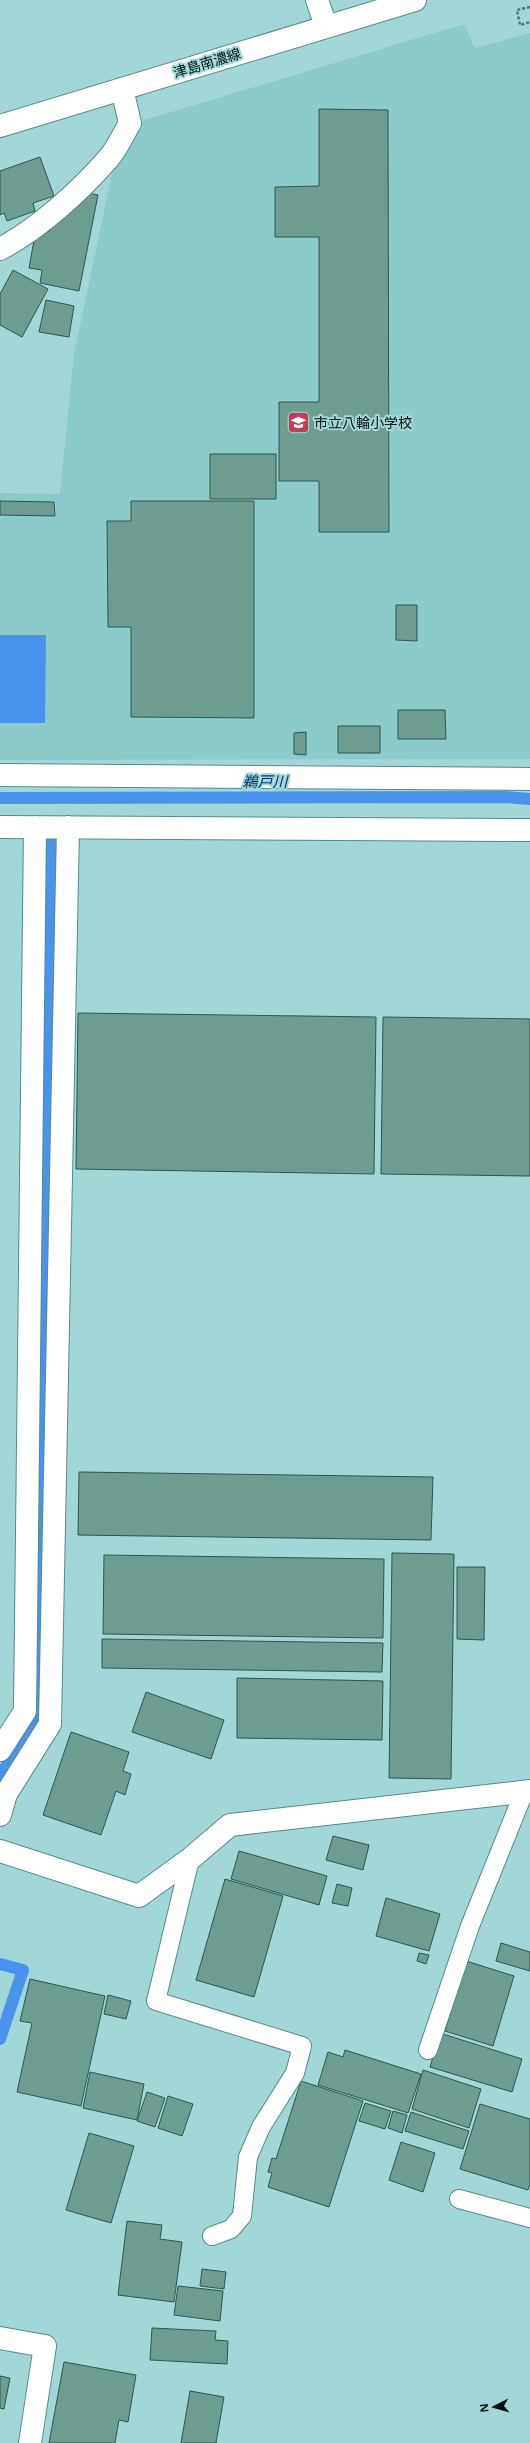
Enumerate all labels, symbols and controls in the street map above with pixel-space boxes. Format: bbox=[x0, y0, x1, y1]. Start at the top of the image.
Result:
street label: 津島南濃線 bbox=[171, 43, 243, 82]
school or university icon: 市立八輪小学校 bbox=[285, 410, 311, 436]
place label: 市立八輪小学校 bbox=[314, 413, 412, 432]
water label: 鵜戸川 bbox=[242, 771, 289, 791]
north arrow bbox=[474, 2387, 514, 2427]
text: N bbox=[476, 2403, 491, 2413]

